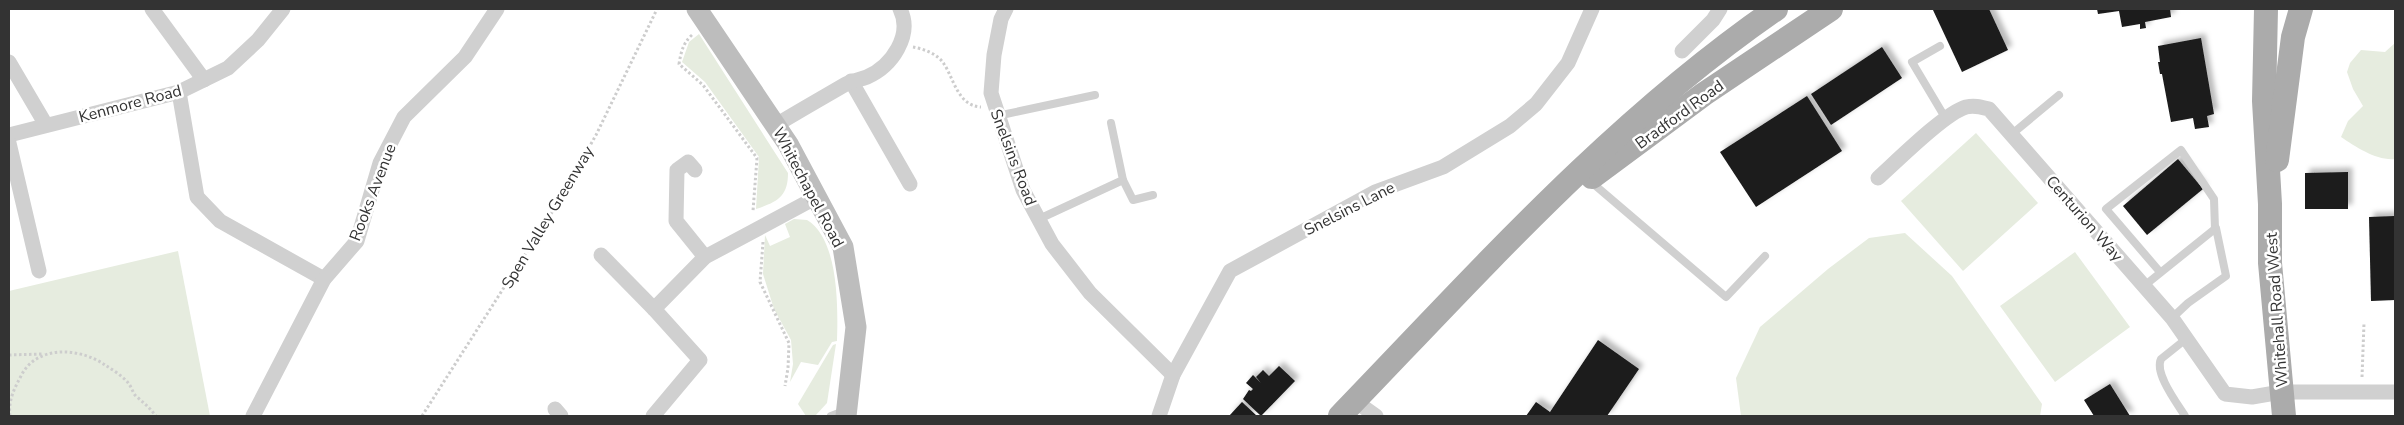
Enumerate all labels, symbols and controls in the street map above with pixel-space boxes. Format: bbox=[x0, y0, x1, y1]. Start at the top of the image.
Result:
street label: Bradford Road bbox=[1631, 75, 1728, 154]
street label: Kenmore Road bbox=[76, 80, 184, 128]
street label: Snelsins Road bbox=[985, 106, 1042, 209]
street label: Whitechapel Road bbox=[767, 123, 849, 252]
street label: Rooks Avenue bbox=[344, 141, 402, 244]
street label: Spen Valley Greenway bbox=[497, 141, 600, 293]
street label: Centurion Way bbox=[2041, 171, 2128, 267]
street label: Snelsins Lane bbox=[1300, 177, 1399, 241]
street label: Whitehall Road West bbox=[2261, 231, 2293, 388]

